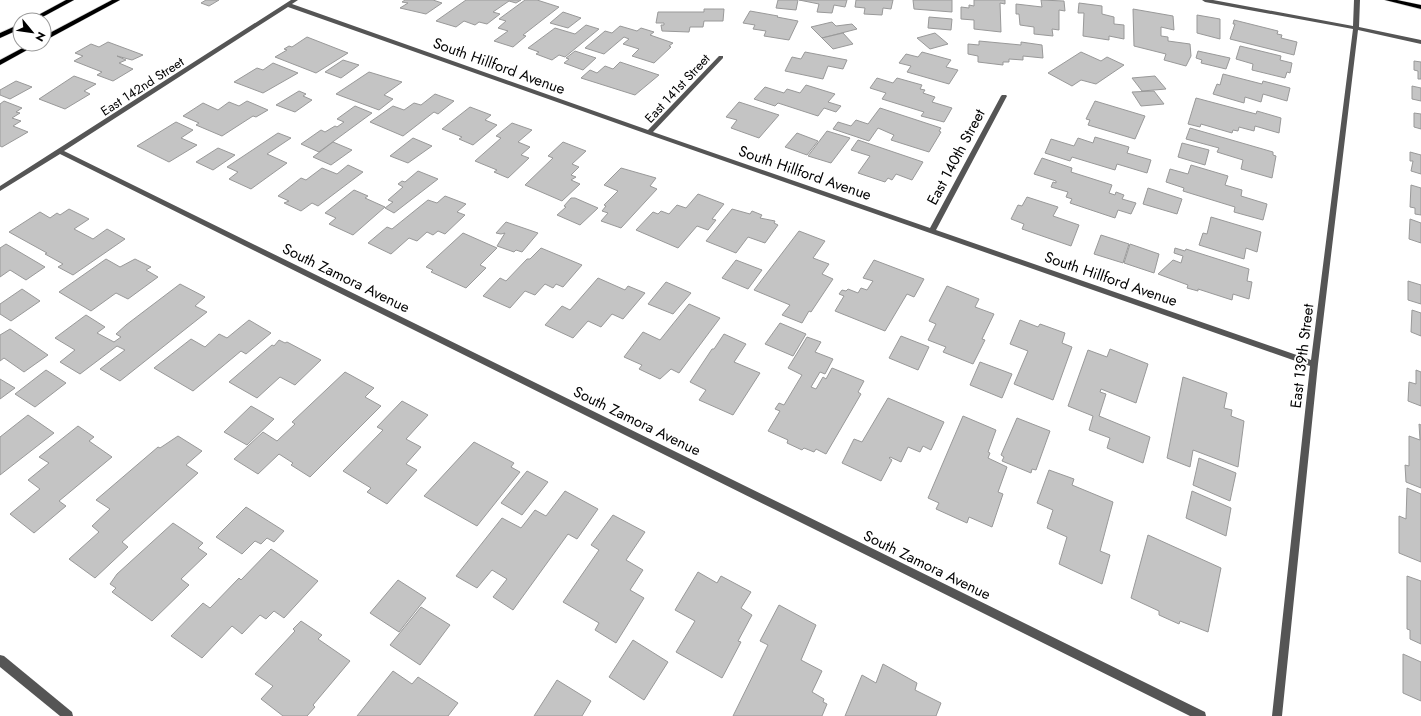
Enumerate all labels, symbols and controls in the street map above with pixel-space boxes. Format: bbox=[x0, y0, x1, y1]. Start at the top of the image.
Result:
north arrow bbox=[12, 12, 52, 52]
text: N bbox=[32, 29, 50, 45]
street label: South Hillford Avenue bbox=[430, 32, 568, 100]
street label: East 141st Street bbox=[640, 49, 715, 127]
street label: East 142nd Street bbox=[97, 52, 188, 120]
street label: East 140th Street bbox=[921, 105, 991, 209]
street label: South Hillford Avenue bbox=[736, 140, 875, 206]
street label: South Zamora Avenue bbox=[279, 238, 414, 318]
street label: South Hillford Avenue bbox=[1042, 246, 1181, 312]
street label: East 139th Street bbox=[1285, 302, 1319, 409]
street label: South Zamora Avenue bbox=[570, 381, 705, 461]
street label: South Zamora Avenue bbox=[860, 525, 995, 605]

